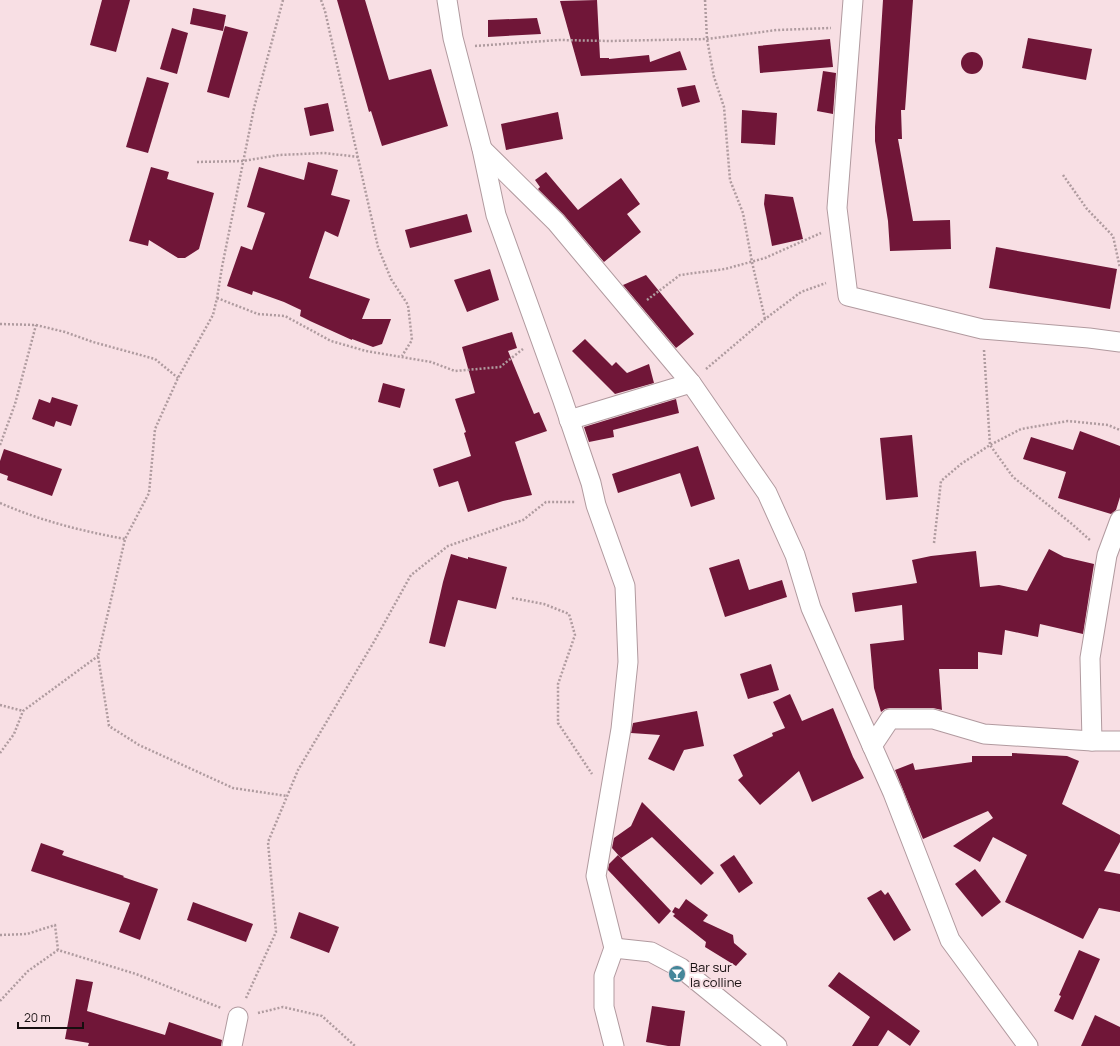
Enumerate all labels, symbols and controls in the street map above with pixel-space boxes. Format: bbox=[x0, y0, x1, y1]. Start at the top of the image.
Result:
place label: Bar sur la colline bbox=[690, 958, 742, 991]
bar icon: Bar sur la colline bbox=[667, 964, 687, 984]
scale bar bbox=[18, 1004, 83, 1030]
text: 20 m bbox=[24, 1009, 51, 1026]

